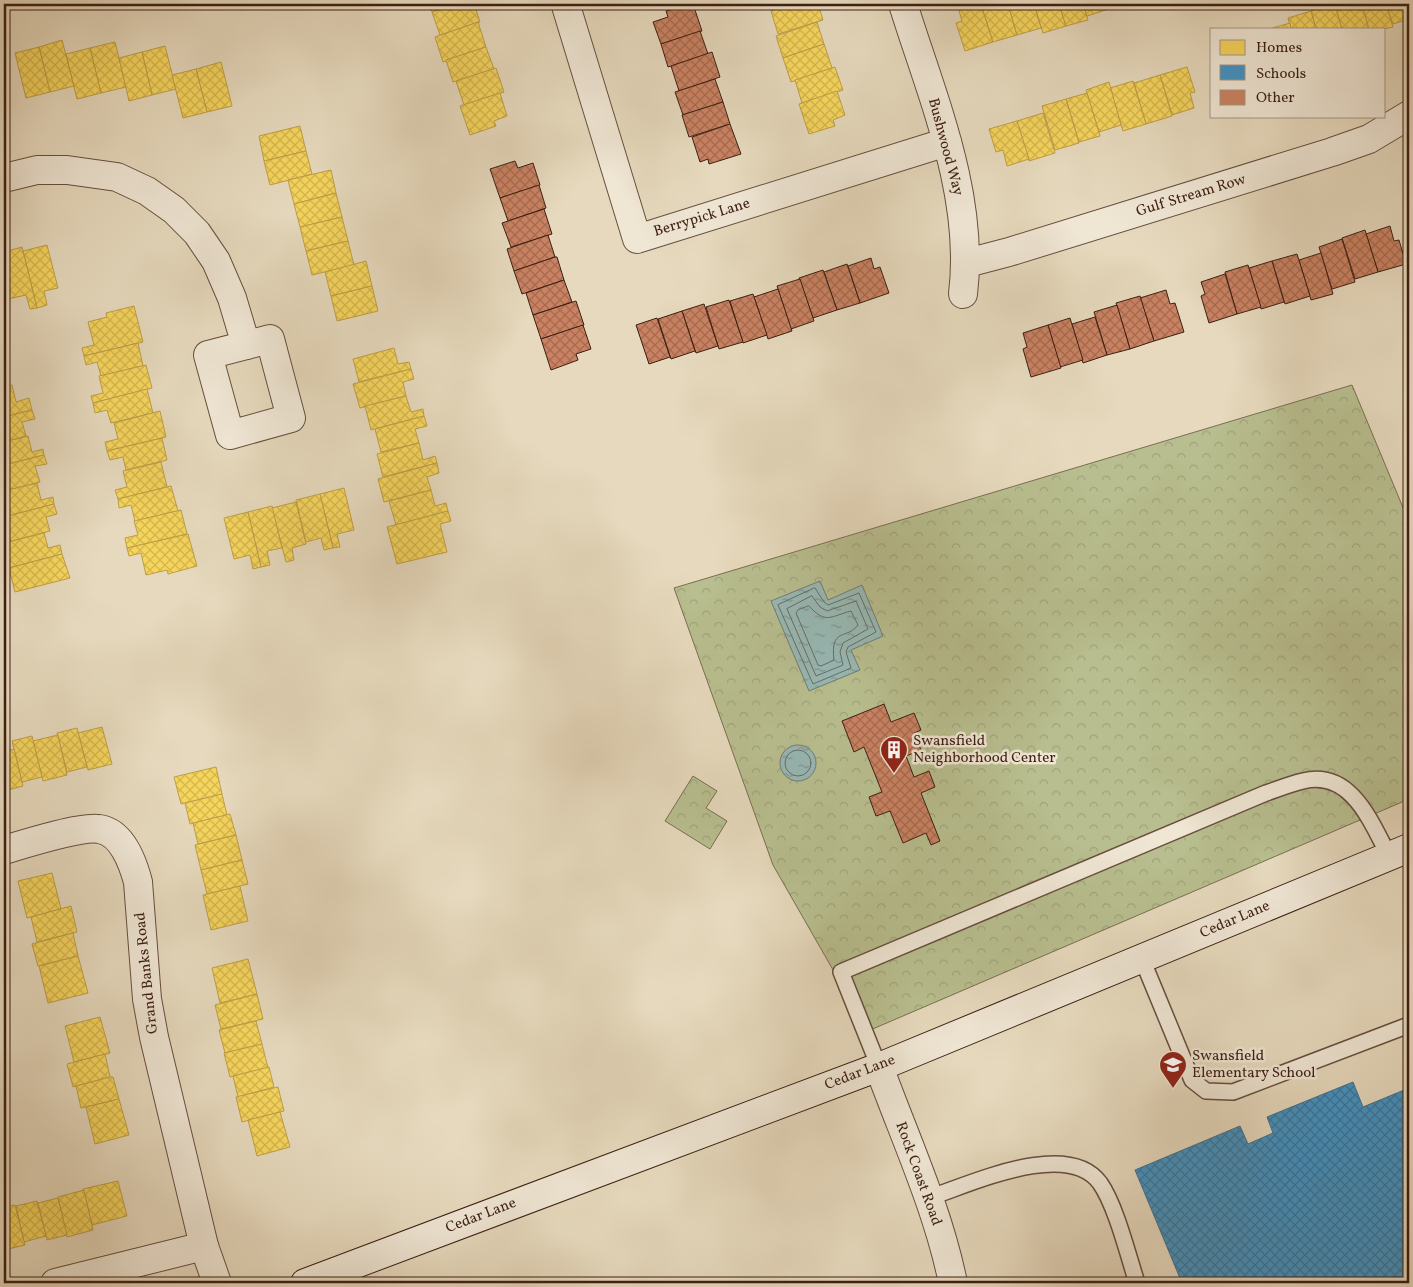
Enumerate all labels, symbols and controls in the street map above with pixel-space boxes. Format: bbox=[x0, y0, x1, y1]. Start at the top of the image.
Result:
legend bbox=[1210, 28, 1386, 118]
text: Homes bbox=[1256, 38, 1302, 59]
text: Schools bbox=[1256, 64, 1306, 85]
text: Other bbox=[1256, 88, 1295, 109]
street label: Bushwood Way bbox=[922, 96, 968, 198]
street label: Gulf Stream Row bbox=[1134, 169, 1249, 223]
street label: Berrypick Lane bbox=[651, 193, 753, 243]
place label: Swansfield Neighborhood Center bbox=[913, 731, 1056, 769]
building icon: Swansfield Neighborhood Center bbox=[879, 735, 909, 774]
street label: Cedar Lane bbox=[1197, 896, 1273, 944]
street label: Grand Banks Road bbox=[130, 911, 164, 1035]
place label: Swansfield Elementary School bbox=[1192, 1046, 1315, 1084]
street label: Cedar Lane bbox=[822, 1050, 898, 1096]
school or university icon: Swansfield Elementary School bbox=[1158, 1050, 1188, 1089]
street label: Rock Coast Road bbox=[889, 1119, 947, 1229]
street label: Cedar Lane bbox=[443, 1193, 519, 1239]

